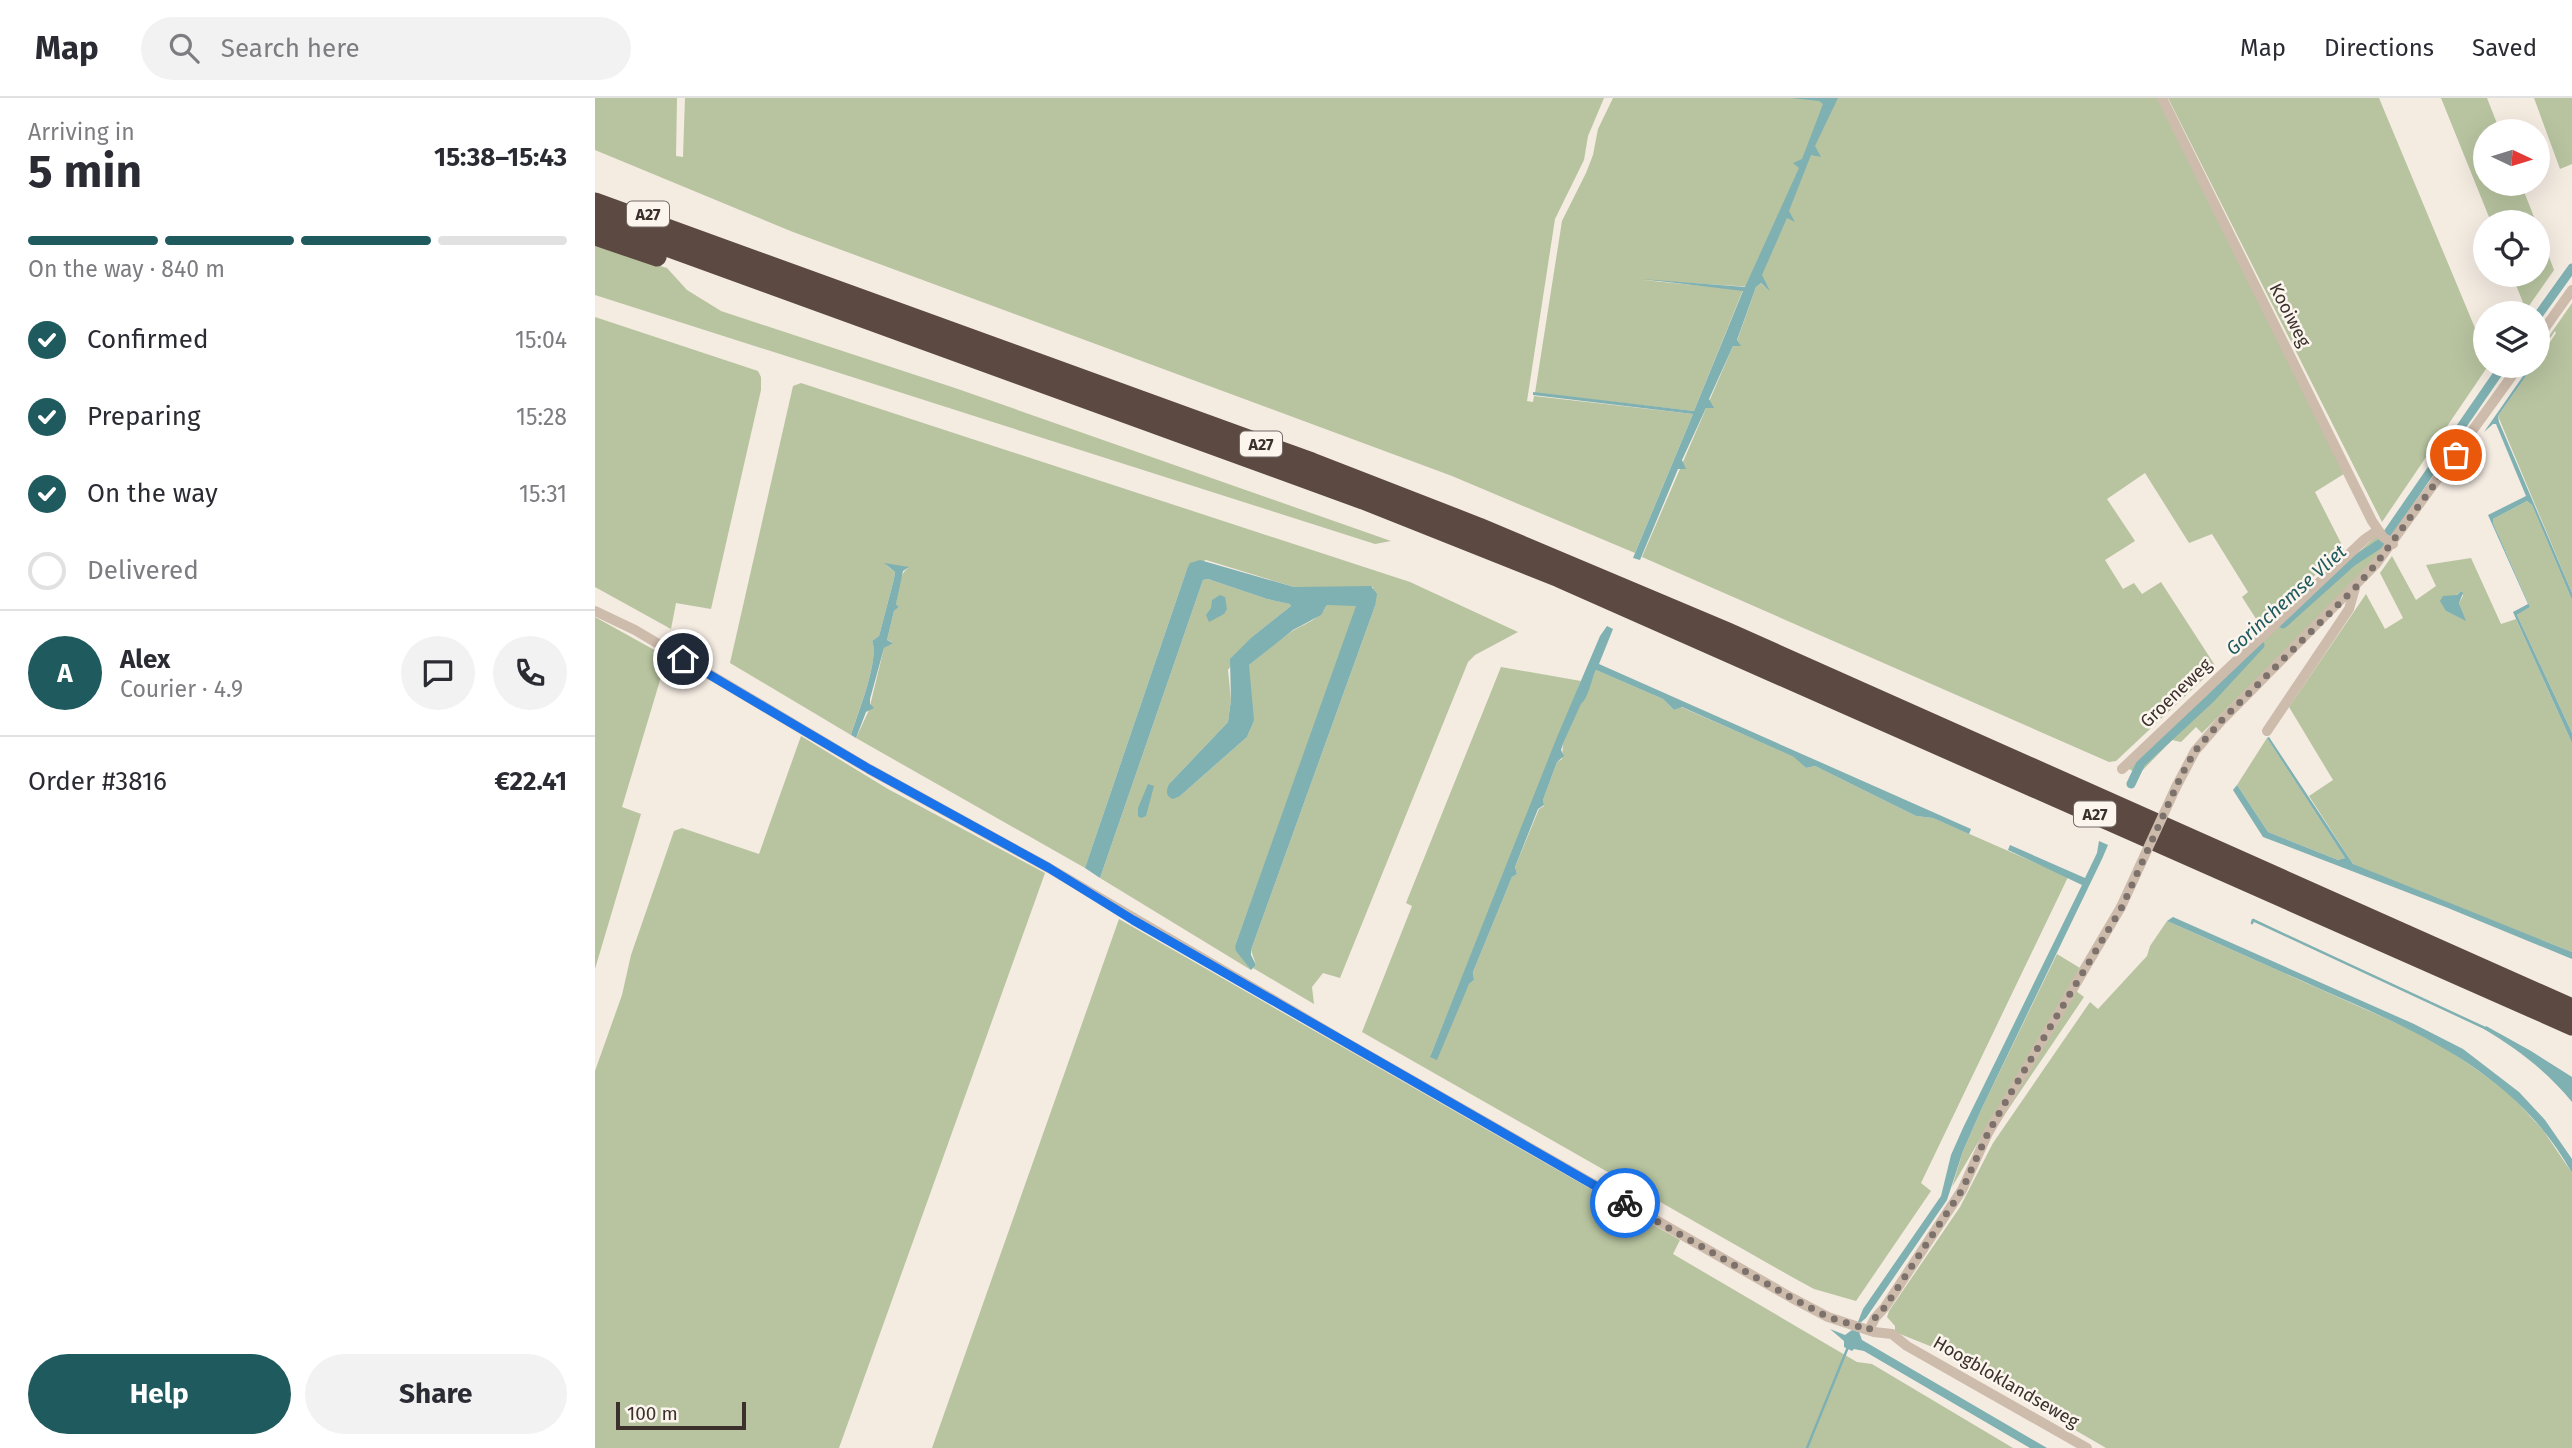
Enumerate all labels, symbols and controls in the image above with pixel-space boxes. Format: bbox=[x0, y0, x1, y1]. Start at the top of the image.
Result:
search box bbox=[141, 17, 631, 80]
text: Map bbox=[35, 28, 99, 68]
icon: search bbox=[165, 29, 203, 67]
text: Search here bbox=[221, 33, 360, 64]
text: Map bbox=[2240, 34, 2286, 62]
text: Directions bbox=[2324, 34, 2434, 62]
text: Saved bbox=[2472, 34, 2537, 62]
text: Arriving in bbox=[28, 118, 135, 146]
north arrow bbox=[2473, 119, 2550, 196]
map controls bbox=[2473, 119, 2550, 378]
text: 15:38–15:43 bbox=[434, 142, 567, 173]
text: 5 min bbox=[28, 144, 142, 199]
road number: A27 bbox=[627, 202, 669, 226]
button: locate bbox=[2473, 210, 2550, 287]
text: On the way · 840 m bbox=[28, 255, 225, 283]
street label: Kooiweg bbox=[2265, 279, 2316, 351]
button: layers bbox=[2473, 301, 2550, 378]
icon: check bbox=[28, 321, 66, 359]
text: Confirmed bbox=[87, 324, 208, 355]
text: 15:04 bbox=[515, 326, 567, 354]
icon: check bbox=[28, 398, 66, 436]
text: Preparing bbox=[87, 401, 200, 432]
text: 15:28 bbox=[516, 403, 567, 431]
pin bbox=[2426, 425, 2486, 485]
road number: A27 bbox=[1240, 432, 1282, 456]
icon: bag bbox=[2437, 436, 2475, 474]
icon: check bbox=[28, 475, 66, 513]
text: On the way bbox=[87, 478, 218, 509]
text: 15:31 bbox=[519, 480, 567, 508]
water label: Gorinchemse Vliet bbox=[2221, 540, 2351, 660]
text: Delivered bbox=[87, 555, 199, 586]
pin bbox=[653, 629, 713, 689]
button: chat bbox=[401, 636, 475, 710]
button: phone bbox=[493, 636, 567, 710]
icon: home bbox=[664, 640, 702, 678]
text: Alex bbox=[120, 644, 170, 675]
street label: Groeneweg bbox=[2136, 653, 2217, 732]
text: A bbox=[57, 658, 73, 689]
text: Courier · 4.9 bbox=[120, 675, 243, 703]
text: Order #3816 bbox=[28, 766, 167, 797]
text: €22.41 bbox=[494, 766, 567, 797]
road number: A27 bbox=[2074, 802, 2116, 827]
courier bbox=[1590, 1168, 1660, 1238]
icon: bike bbox=[1606, 1184, 1644, 1222]
street label: Hoogbloklandseweg bbox=[1929, 1331, 2083, 1433]
button: Help bbox=[28, 1354, 291, 1434]
button: Share bbox=[305, 1354, 567, 1434]
scale bar bbox=[616, 1399, 745, 1431]
text: 100 m bbox=[627, 1402, 678, 1425]

